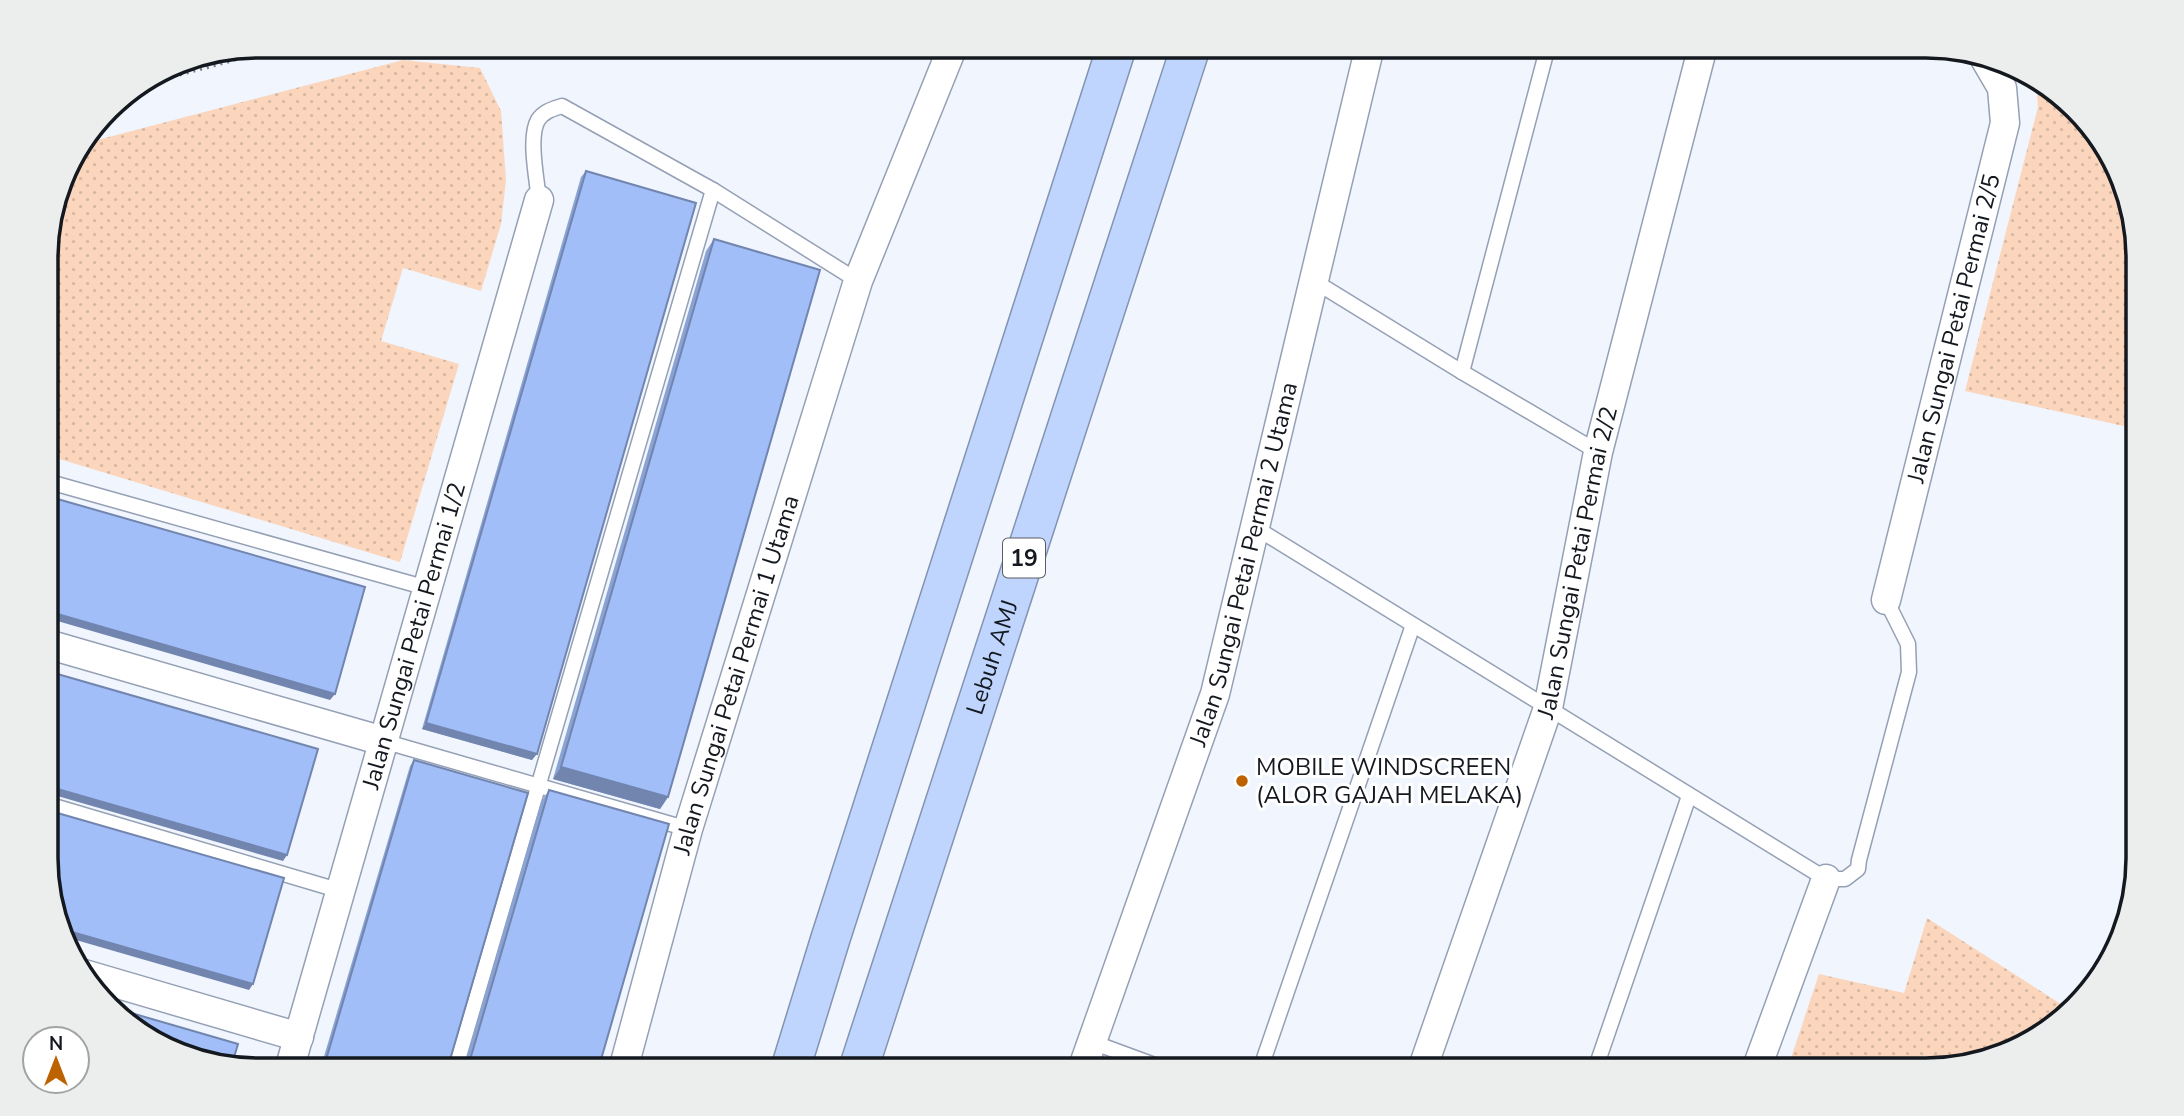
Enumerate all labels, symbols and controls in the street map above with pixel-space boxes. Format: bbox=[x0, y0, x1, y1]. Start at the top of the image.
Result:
street label: Jalan Sungai Petai Permai 2/5 bbox=[1900, 170, 2008, 487]
street label: Jalan Sungai Petai Permai 2 Utama bbox=[1182, 379, 1305, 751]
street label: Jalan Sungai Petai Permai 2/2 bbox=[1529, 403, 1625, 724]
street label: Jalan Sungai Petai Permai 1/2 bbox=[354, 479, 473, 794]
street label: Jalan Sungai Petai Permai 1 Utama bbox=[666, 491, 807, 859]
road number: 19 bbox=[1003, 538, 1045, 578]
street label: Lebuh AMJ bbox=[959, 596, 1026, 719]
place label: MOBILE WINDSCREEN (ALOR GAJAH MELAKA) bbox=[1256, 751, 1523, 811]
marker: MOBILE WINDSCREEN (ALOR GAJAH MELAKA) bbox=[1234, 773, 1250, 789]
north arrow bbox=[21, 1025, 91, 1095]
text: N bbox=[49, 1031, 63, 1057]

